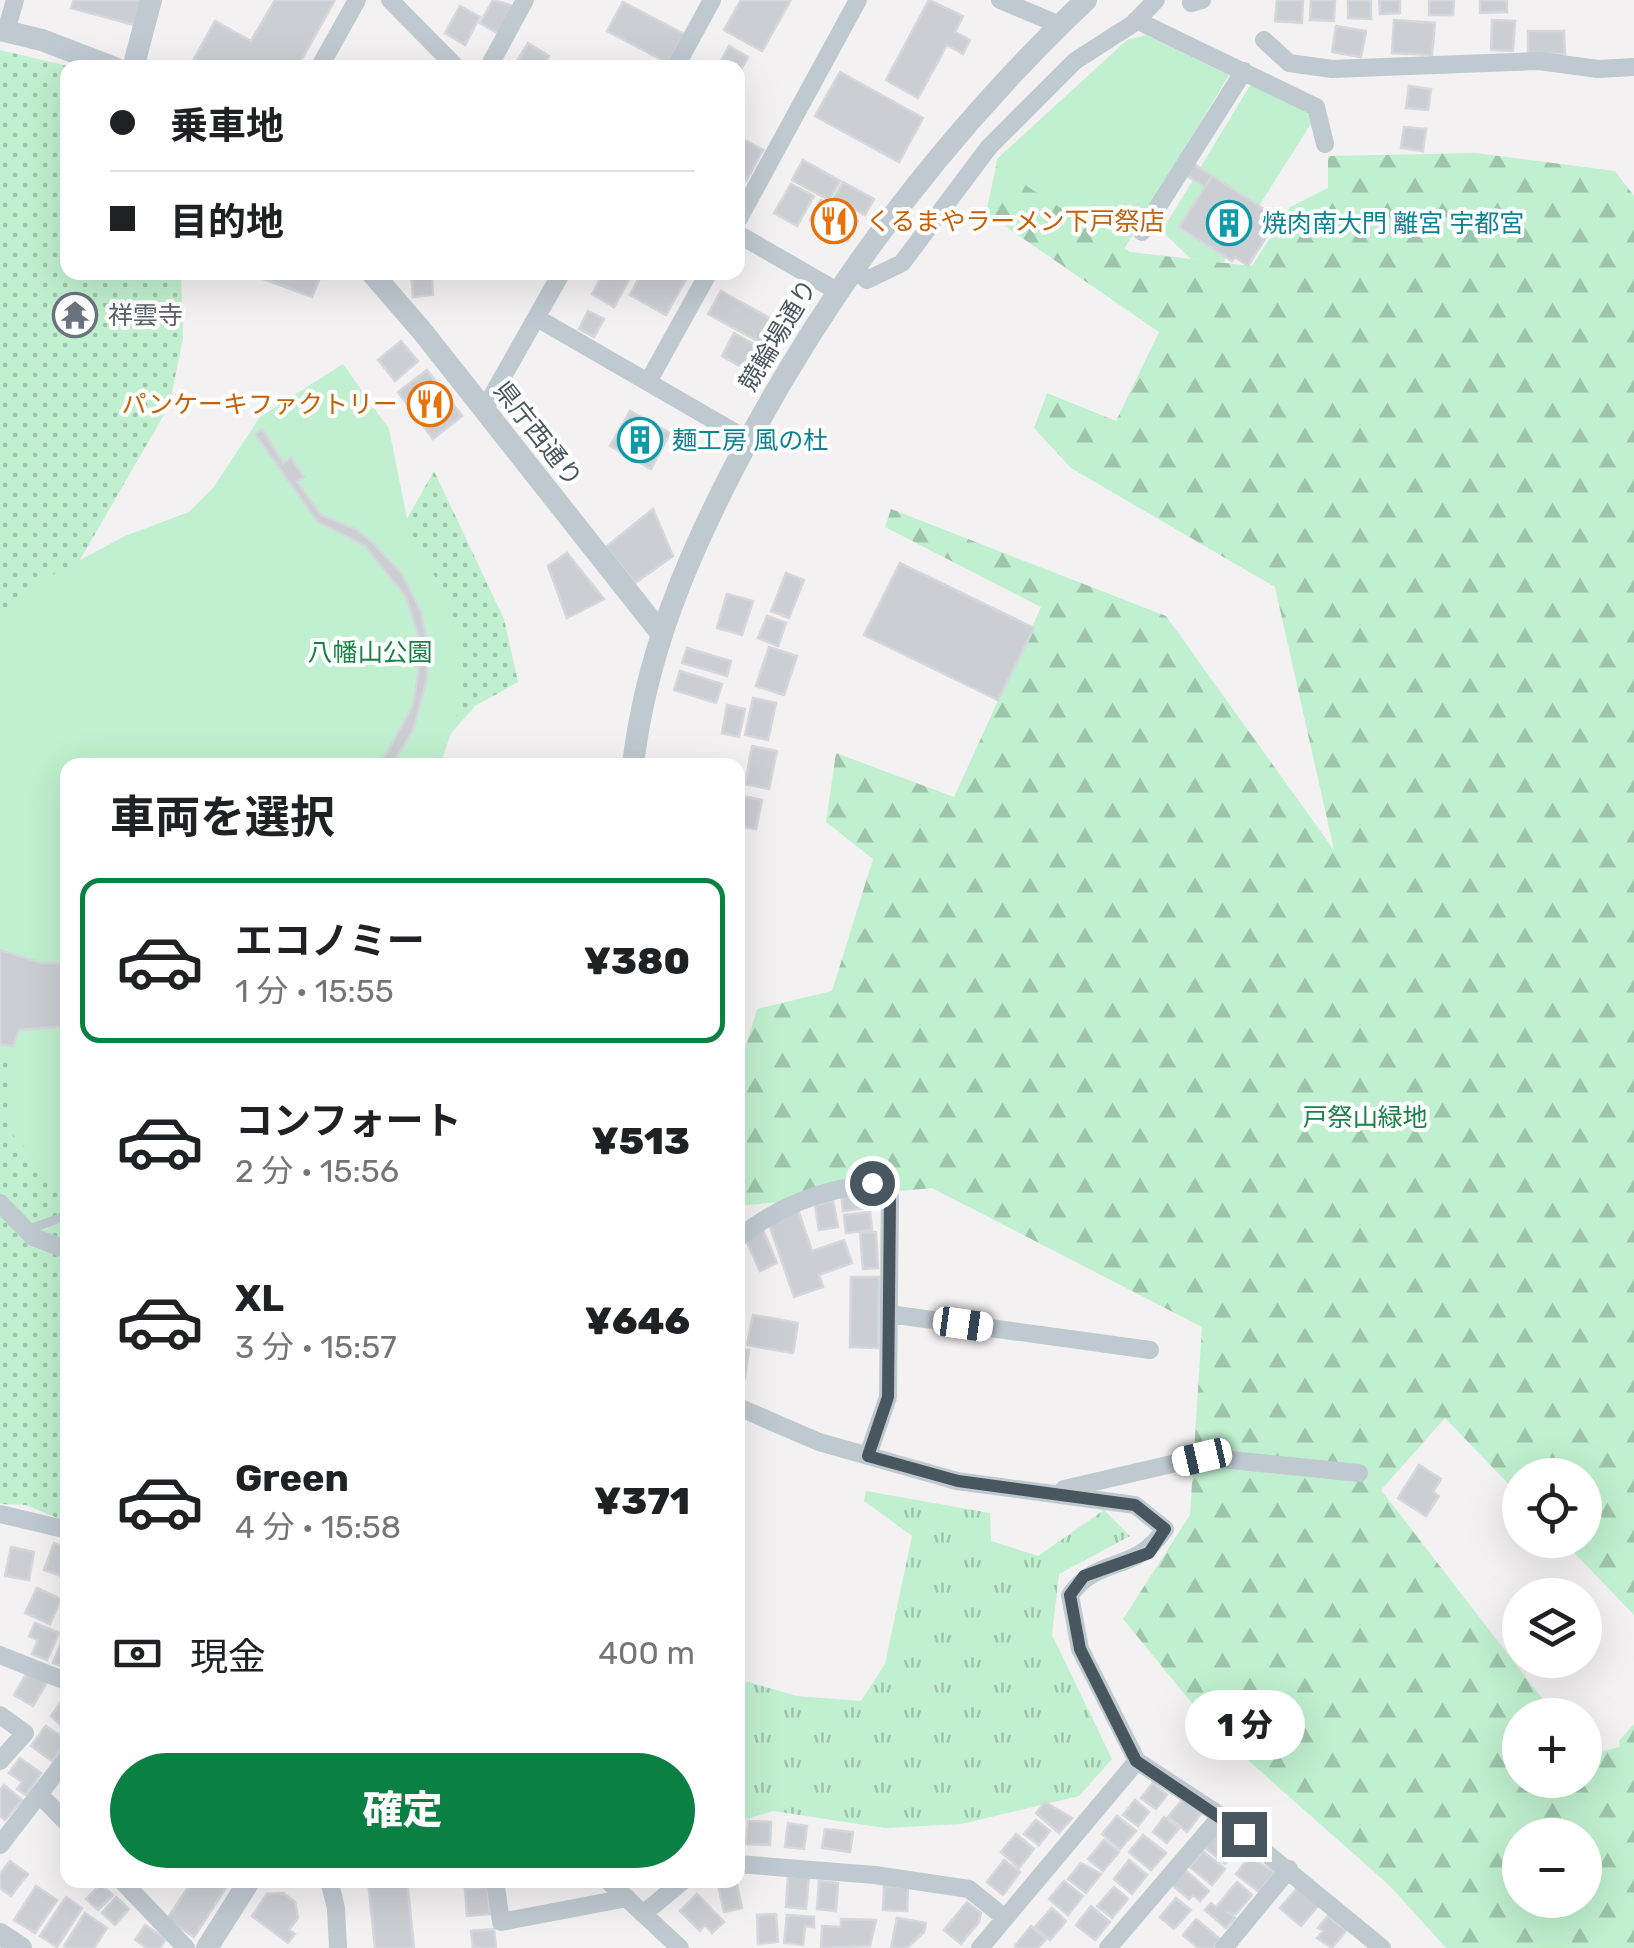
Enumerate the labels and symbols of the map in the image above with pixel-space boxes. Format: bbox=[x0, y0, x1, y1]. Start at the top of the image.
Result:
restaurant icon: くるまやラーメン下戸祭店 bbox=[811, 198, 857, 244]
building icon: 焼肉南大門 離宮 宇都宮 bbox=[1206, 200, 1252, 246]
place label: くるまやラーメン下戸祭店 bbox=[866, 207, 1165, 236]
place label: 焼肉南大門 離宮 宇都宮 bbox=[1262, 209, 1524, 238]
street label: 競輪場通り bbox=[733, 274, 823, 396]
temple icon: 祥雲寺 bbox=[52, 292, 98, 338]
place label: 祥雲寺 bbox=[108, 301, 183, 330]
street label: 県庁西通り bbox=[488, 376, 588, 492]
restaurant icon: パンケーキファクトリー bbox=[407, 381, 453, 427]
place label: パンケーキファクトリー bbox=[122, 390, 398, 419]
building icon: 麺工房 風の杜 bbox=[617, 417, 663, 463]
place label: 麺工房 風の杜 bbox=[672, 426, 828, 455]
park label: 八幡山公園 bbox=[307, 638, 433, 667]
park label: 戸祭山緑地 bbox=[1302, 1103, 1428, 1132]
route start bbox=[850, 1161, 895, 1206]
car bbox=[931, 1305, 995, 1343]
car bbox=[1169, 1436, 1235, 1478]
callout: 1 分 bbox=[1184, 1689, 1304, 1759]
route end bbox=[1222, 1812, 1267, 1857]

